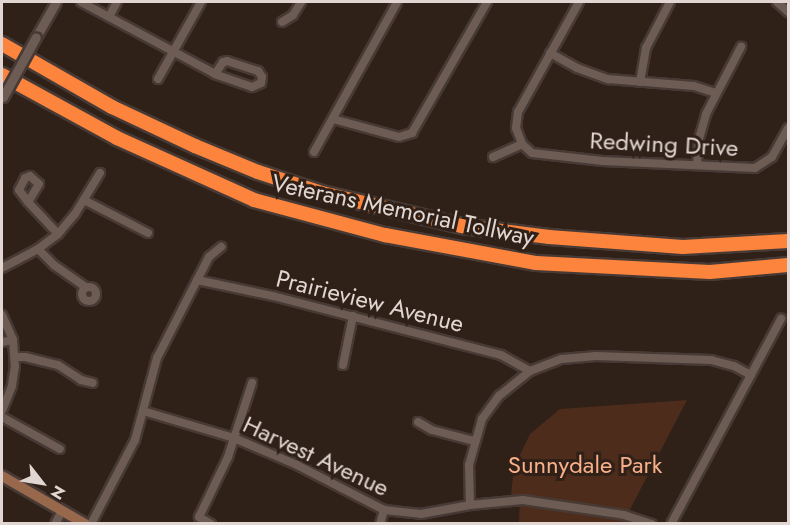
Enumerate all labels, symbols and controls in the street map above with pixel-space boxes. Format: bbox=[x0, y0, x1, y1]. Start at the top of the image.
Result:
street label: Redwing Drive bbox=[589, 126, 739, 162]
street label: Veterans Memorial Tollway bbox=[269, 168, 537, 252]
street label: Prairieview Avenue bbox=[273, 264, 467, 338]
street label: Harvest Avenue bbox=[238, 410, 394, 502]
park label: Sunnydale Park bbox=[508, 451, 662, 479]
north arrow bbox=[12, 453, 72, 513]
text: N bbox=[45, 481, 71, 504]

